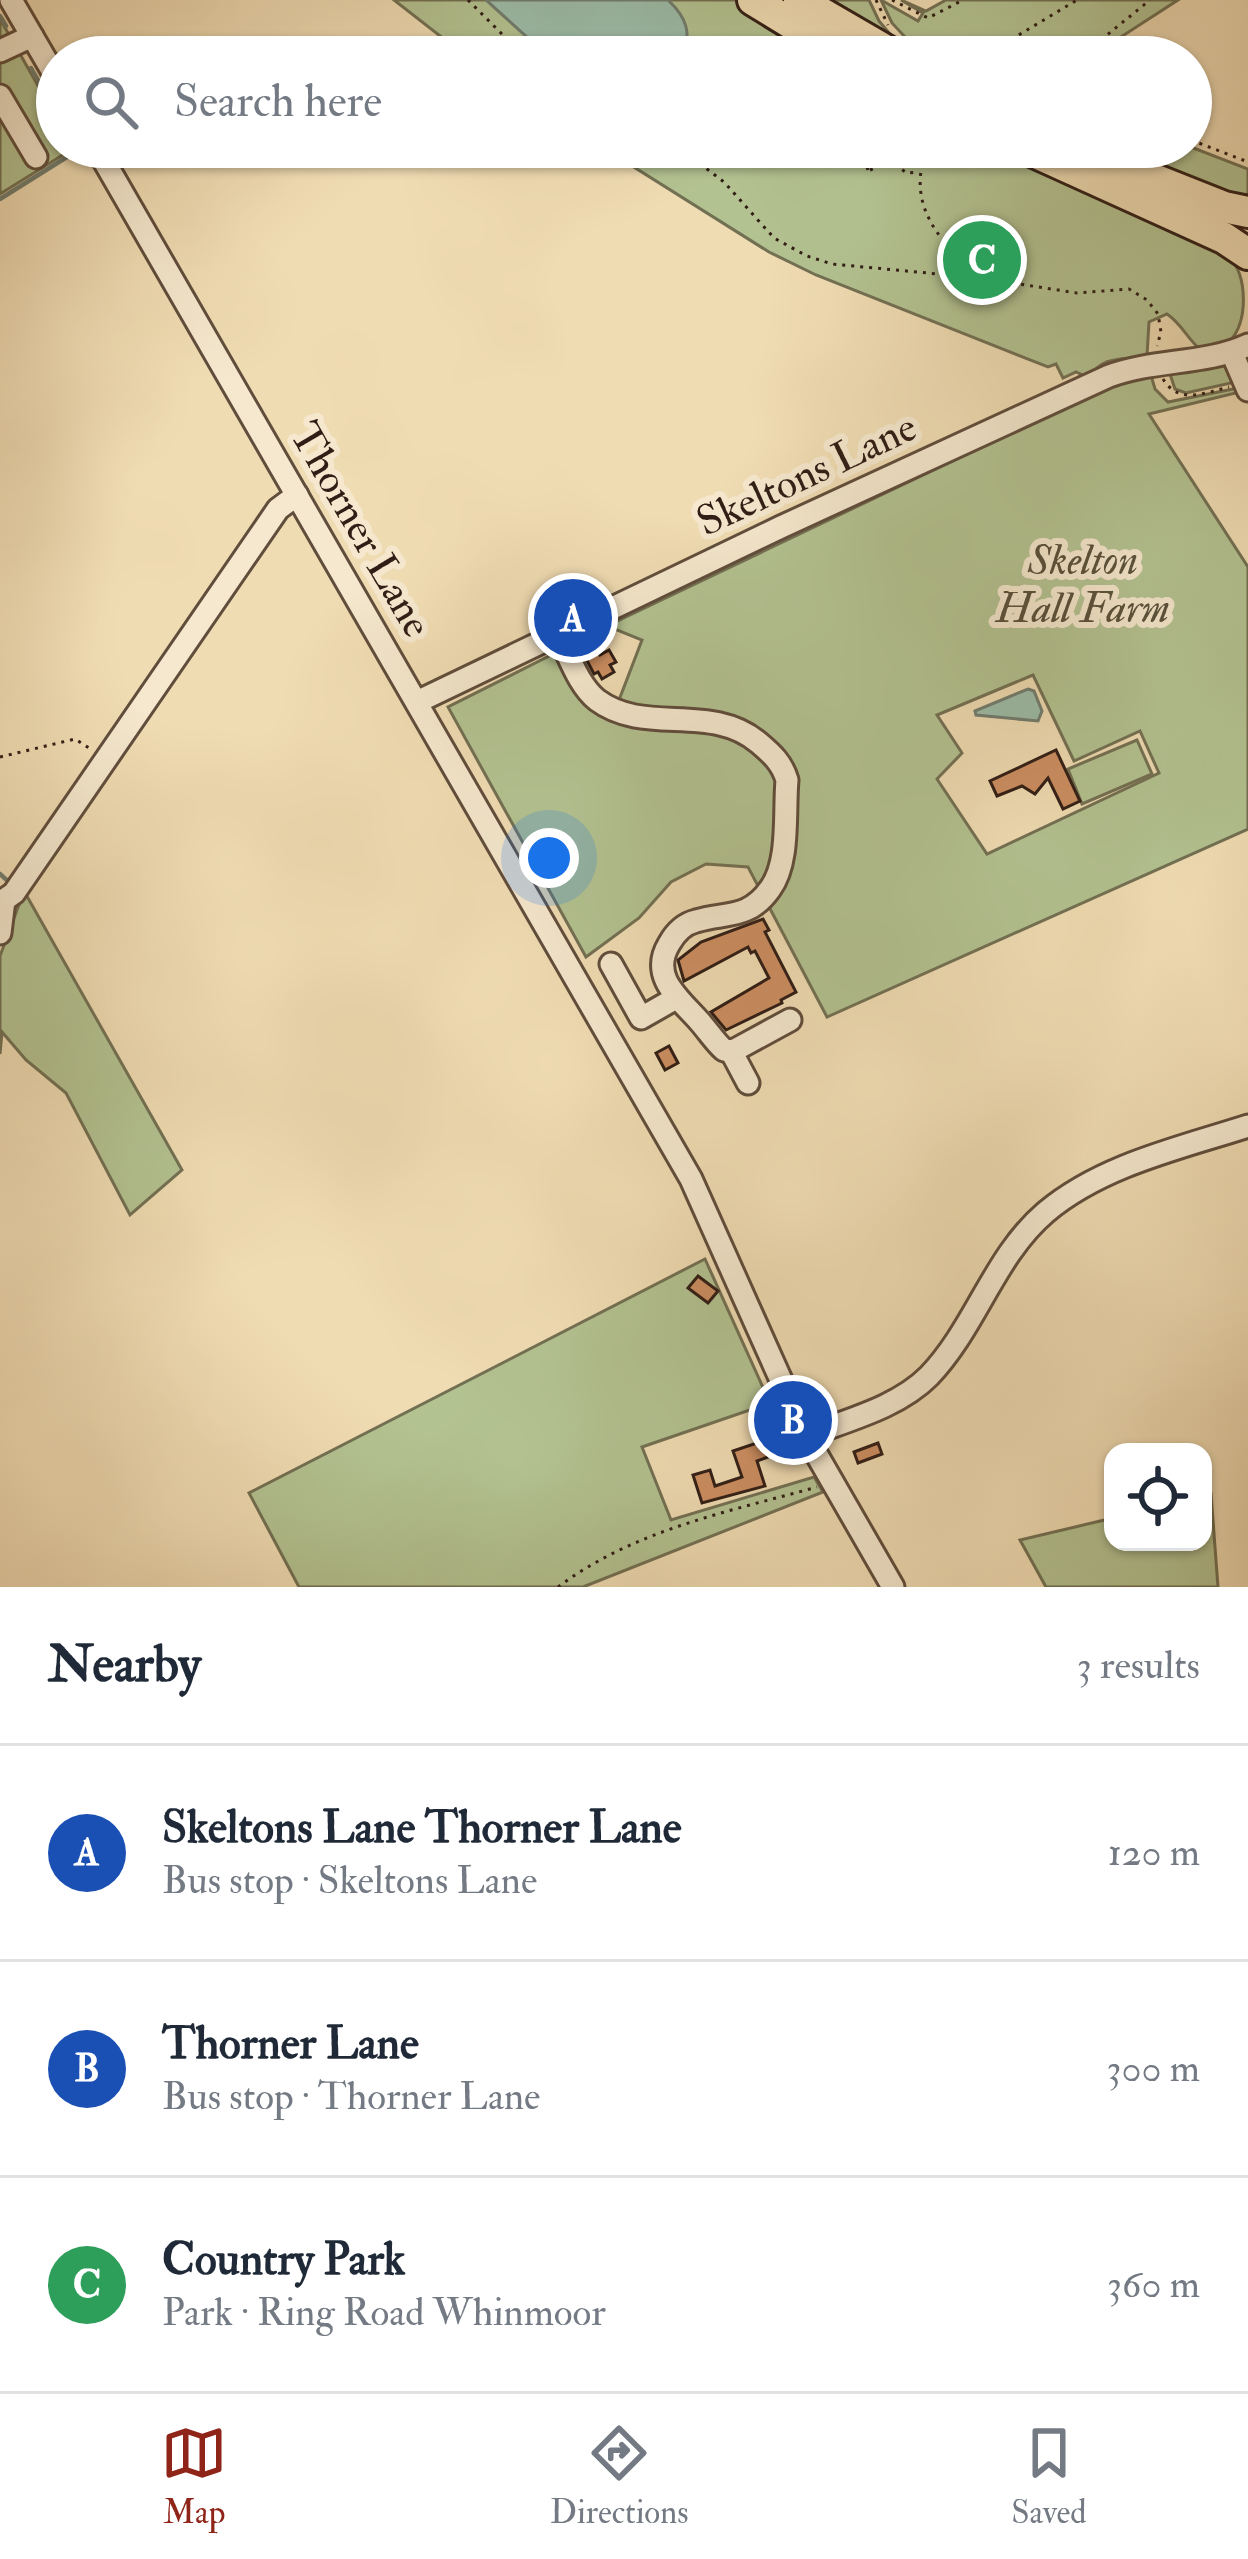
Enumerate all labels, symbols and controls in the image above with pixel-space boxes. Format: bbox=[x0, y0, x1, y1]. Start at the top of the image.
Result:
search box bbox=[36, 36, 1212, 168]
icon: search bbox=[78, 69, 144, 135]
text: Search here bbox=[174, 74, 382, 130]
pin: C bbox=[943, 215, 1021, 305]
street label: Skeltons Lane bbox=[689, 401, 925, 548]
street label: Thorner Lane bbox=[278, 413, 443, 647]
park label: Skelton Hall Farm bbox=[994, 535, 1170, 635]
pin: A bbox=[534, 573, 612, 663]
your location bbox=[519, 828, 579, 888]
pin: B bbox=[754, 1375, 832, 1465]
map controls bbox=[1104, 1443, 1212, 1551]
button: locate bbox=[1104, 1443, 1212, 1551]
text: Nearby bbox=[48, 1633, 201, 1697]
text: 3 results bbox=[1077, 1641, 1200, 1690]
text: Skeltons Lane Thorner Lane bbox=[162, 1800, 682, 1856]
text: A bbox=[75, 1828, 99, 1877]
text: 120 m bbox=[1108, 1828, 1200, 1877]
text: Bus stop · Skeltons Lane bbox=[162, 1856, 537, 1905]
text: Thorner Lane bbox=[162, 2016, 419, 2072]
text: B bbox=[74, 2044, 100, 2093]
text: 300 m bbox=[1107, 2044, 1200, 2093]
text: Bus stop · Thorner Lane bbox=[162, 2072, 540, 2121]
text: Country Park bbox=[162, 2232, 405, 2288]
text: C bbox=[73, 2260, 101, 2309]
text: 360 m bbox=[1107, 2260, 1200, 2309]
text: Park · Ring Road Whinmoor bbox=[162, 2288, 606, 2337]
tab: Map bbox=[161, 2420, 227, 2533]
tab: Directions bbox=[550, 2420, 689, 2533]
tab: Saved bbox=[1011, 2420, 1087, 2533]

